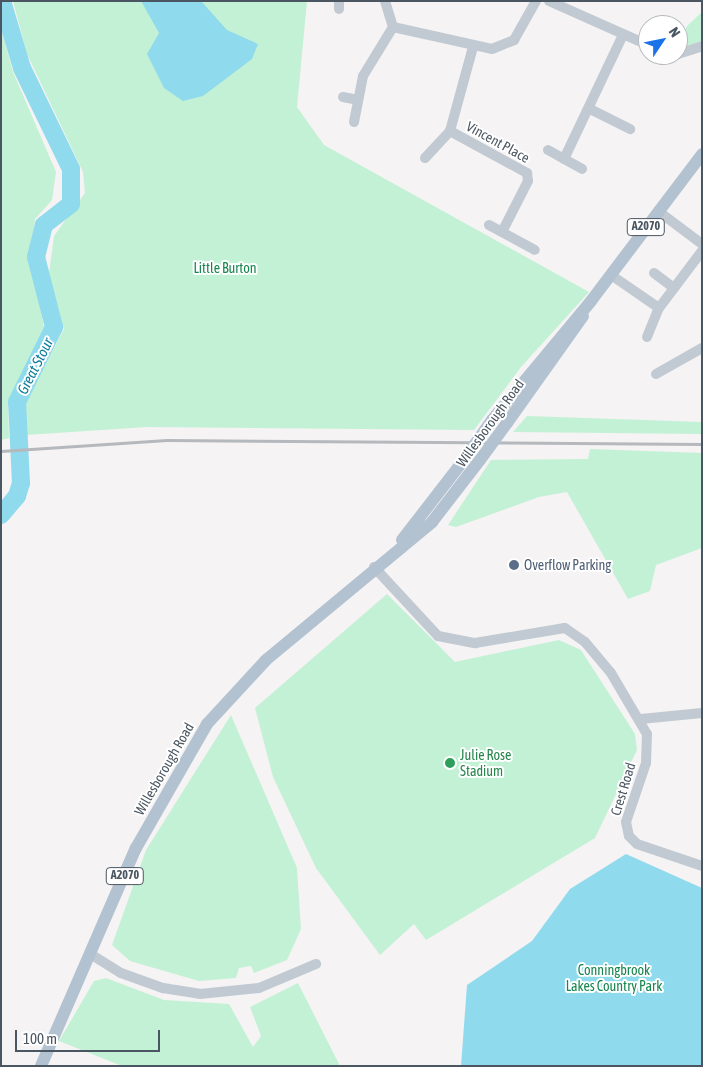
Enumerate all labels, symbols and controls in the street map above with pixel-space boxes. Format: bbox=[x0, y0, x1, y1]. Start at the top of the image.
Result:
north arrow bbox=[638, 15, 688, 65]
text: N bbox=[666, 24, 684, 40]
street label: Vincent Place bbox=[463, 118, 533, 166]
road number: A2070 bbox=[626, 218, 666, 236]
park label: Little Burton bbox=[193, 260, 257, 276]
water label: Great Stour bbox=[13, 335, 57, 397]
street label: Willesborough Road bbox=[453, 376, 527, 470]
place label: Overflow Parking bbox=[524, 557, 611, 573]
marker: Overflow Parking bbox=[508, 559, 520, 571]
street label: Willesborough Road bbox=[131, 720, 197, 818]
place label: Julie Rose Stadium bbox=[460, 747, 511, 780]
marker: Julie Rose Stadium bbox=[444, 757, 456, 769]
street label: Crest Road bbox=[607, 761, 639, 817]
road number: A2070 bbox=[105, 866, 145, 886]
park label: Conningbrook Lakes Country Park bbox=[566, 962, 662, 994]
scale bar bbox=[18, 1020, 162, 1052]
text: 100 m bbox=[23, 1030, 57, 1047]

